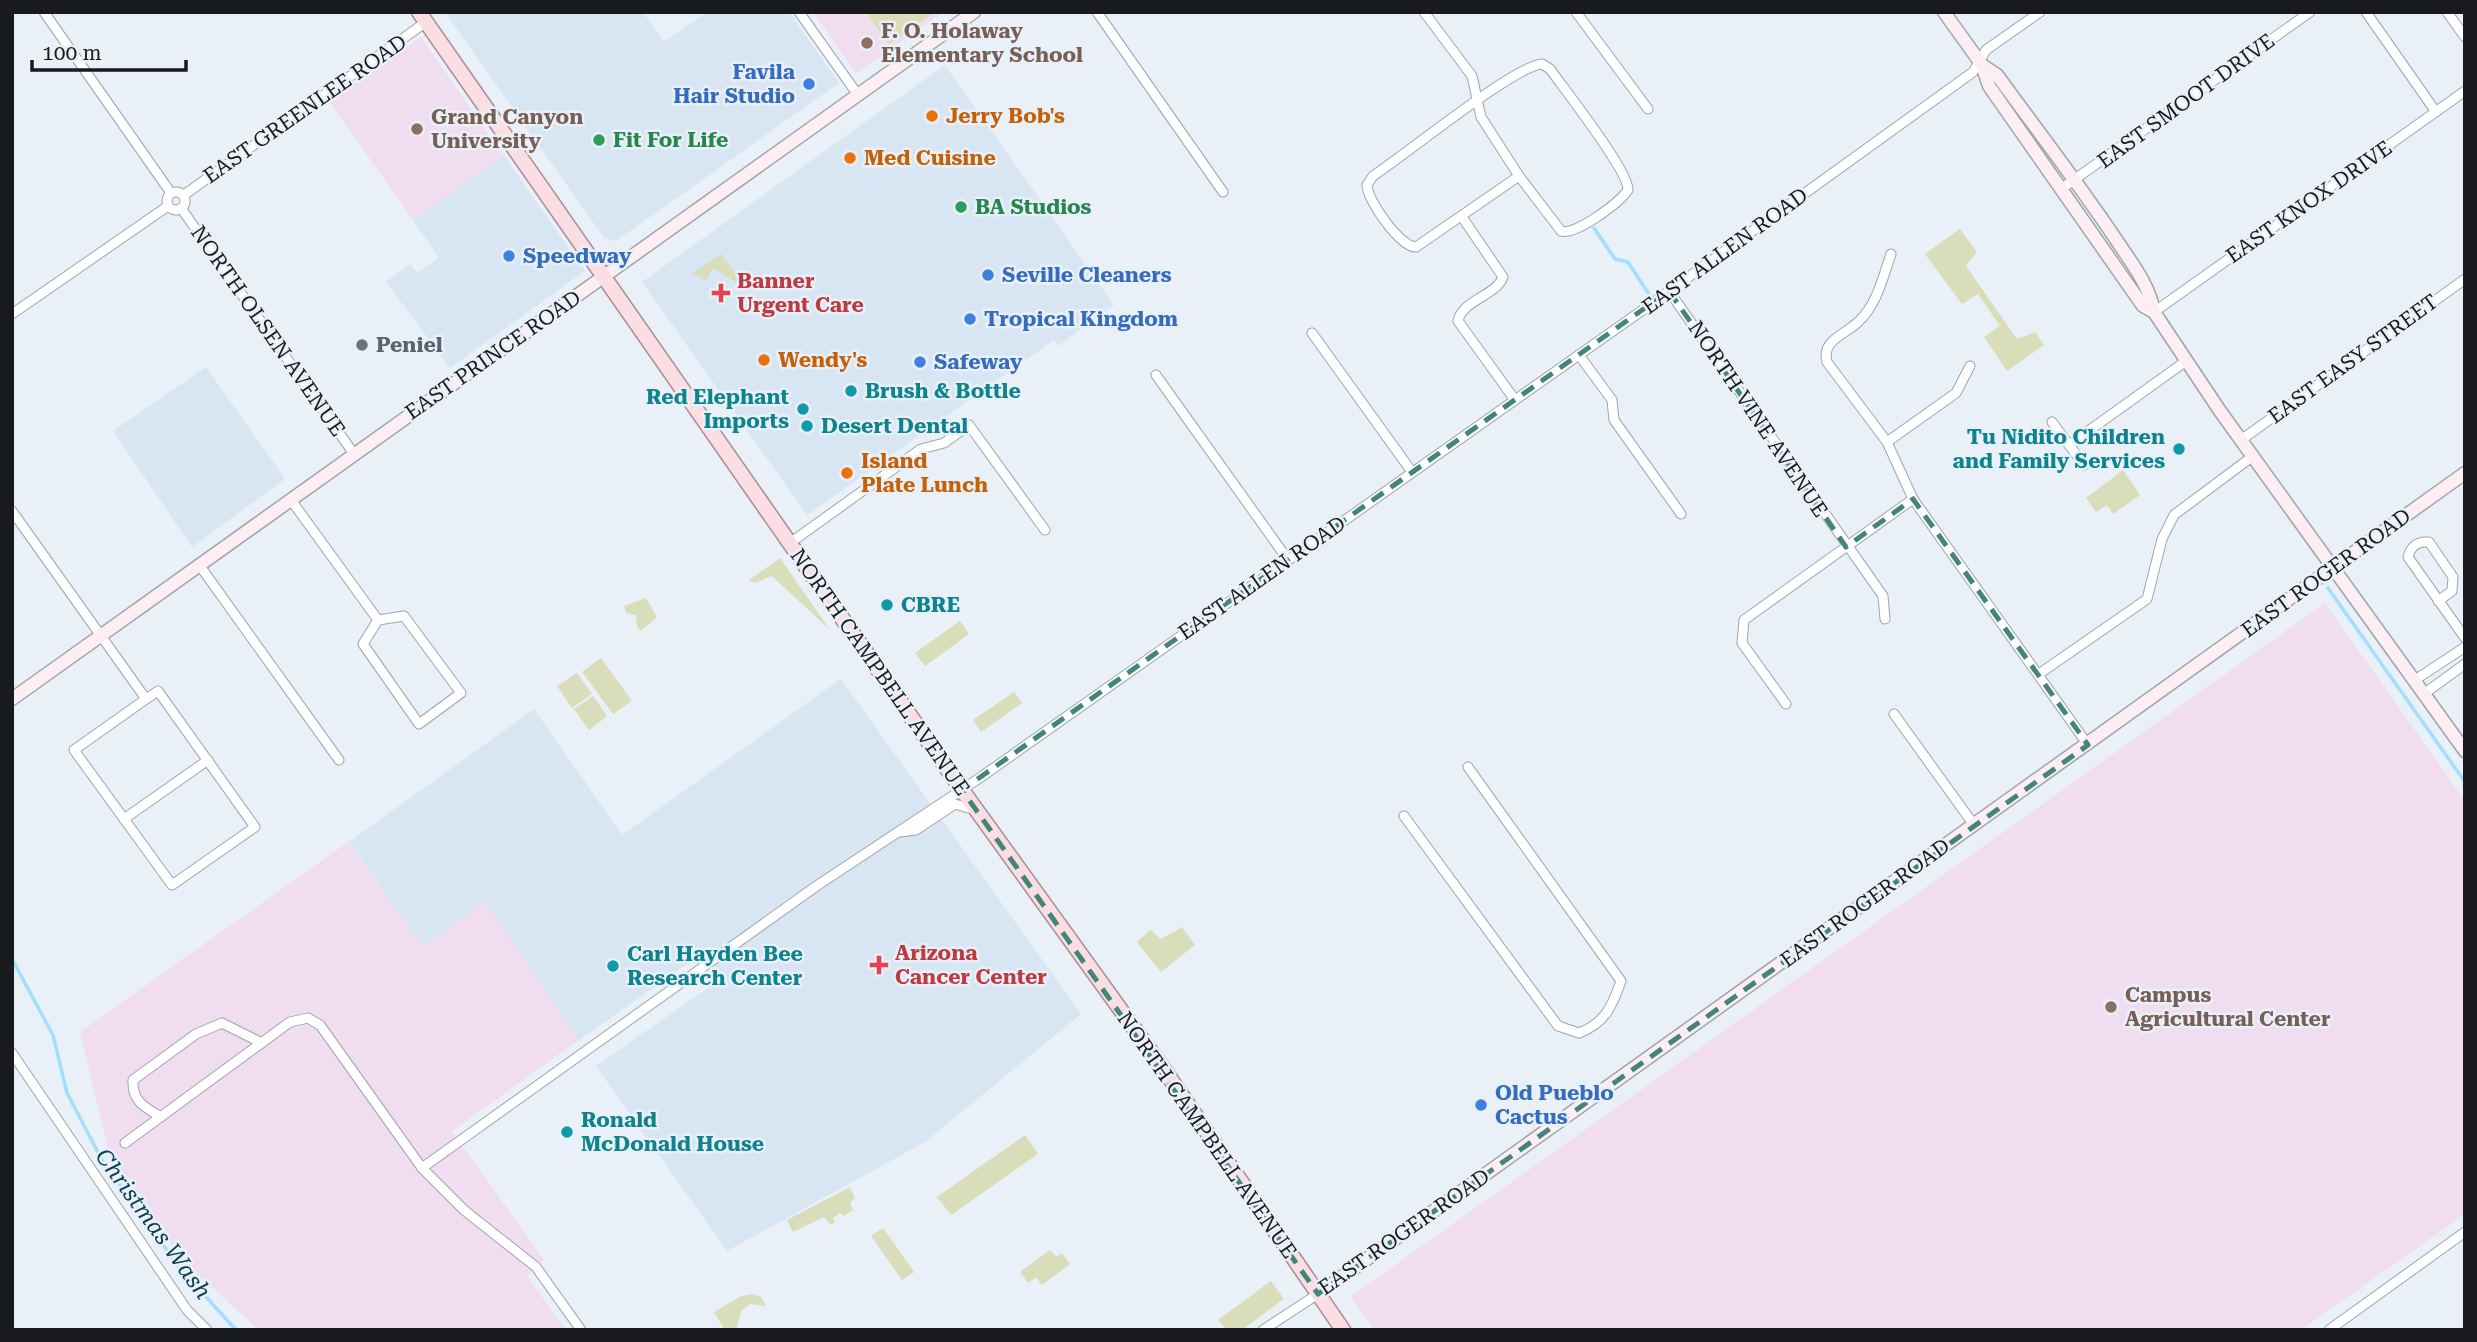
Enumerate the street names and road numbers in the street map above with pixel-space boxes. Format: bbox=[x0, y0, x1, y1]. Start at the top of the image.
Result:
street label: EAST SMOOT DRIVE bbox=[2093, 29, 2279, 173]
street label: EAST GREENLEE ROAD bbox=[199, 30, 411, 188]
street label: EAST KNOX DRIVE bbox=[2222, 136, 2396, 268]
street label: EAST ALLEN ROAD bbox=[1638, 183, 1812, 319]
street label: NORTH OLSEN AVENUE bbox=[186, 221, 350, 441]
street label: EAST PRINCE ROAD bbox=[401, 285, 585, 425]
street label: EAST EASY STREET bbox=[2264, 289, 2442, 429]
street label: NORTH VINE AVENUE bbox=[1683, 316, 1833, 522]
street label: EAST ROGER ROAD bbox=[2237, 504, 2415, 642]
street label: EAST ALLEN ROAD bbox=[1174, 511, 1350, 645]
street label: NORTH CAMPBELL AVENUE bbox=[786, 544, 974, 800]
street label: EAST ROGER ROAD bbox=[1776, 834, 1954, 972]
street label: NORTH CAMPBELL AVENUE bbox=[1113, 1007, 1301, 1263]
street label: EAST ROGER ROAD bbox=[1314, 1164, 1494, 1300]

